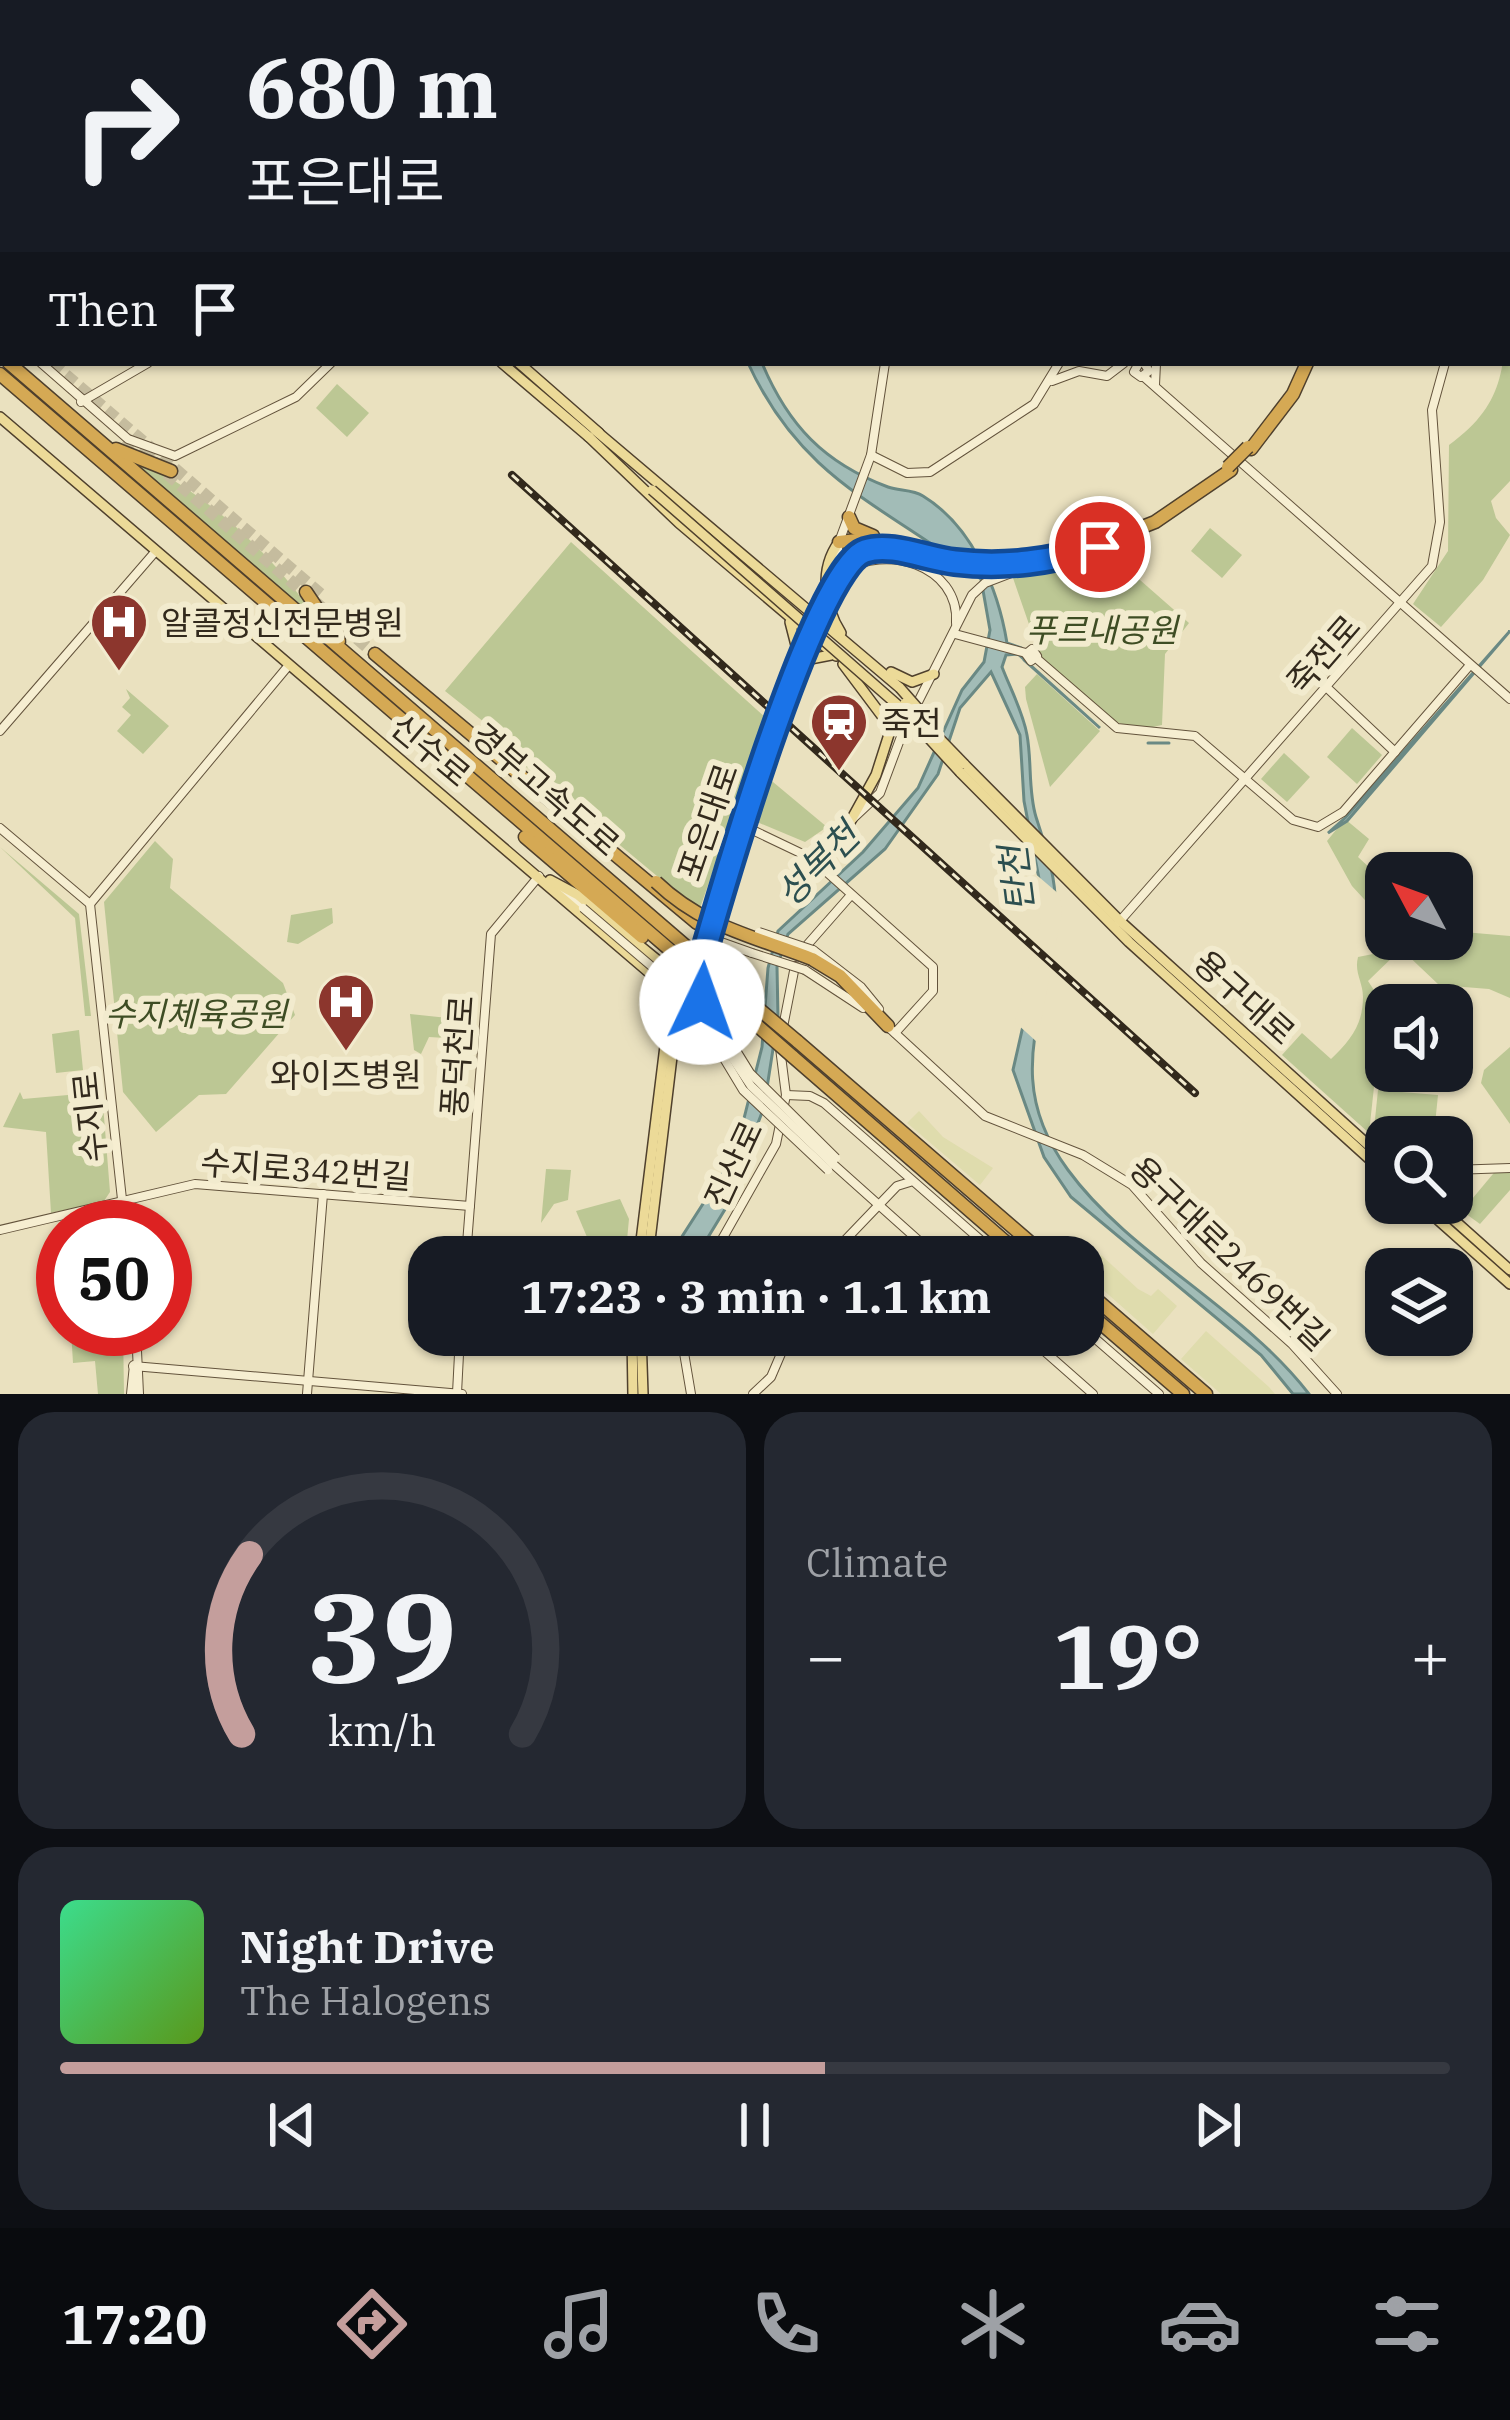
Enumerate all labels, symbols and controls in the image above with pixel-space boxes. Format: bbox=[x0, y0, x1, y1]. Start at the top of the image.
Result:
text: 680 m bbox=[246, 32, 498, 141]
icon: right bbox=[48, 48, 204, 204]
text: 포은대로 bbox=[246, 146, 445, 216]
icon: arrive bbox=[182, 276, 248, 342]
text: Then bbox=[48, 280, 158, 338]
pin bbox=[1049, 496, 1151, 598]
icon: arrive bbox=[1067, 514, 1133, 580]
hospital icon: 알콜정신전문병원 bbox=[88, 591, 150, 673]
place label: 알콜정신전문병원 bbox=[161, 601, 404, 644]
street label: 죽전로 bbox=[1277, 606, 1369, 702]
park label: 푸르내공원 bbox=[1026, 608, 1181, 651]
station icon: 죽전 bbox=[808, 691, 870, 773]
place label: 죽전 bbox=[881, 701, 942, 744]
street label: 신수로 bbox=[382, 704, 480, 796]
street label: 경부고속도로 bbox=[463, 713, 629, 865]
street label: 포은대로 bbox=[667, 758, 747, 886]
water label: 성복천 bbox=[765, 810, 871, 916]
water label: 탄천 bbox=[988, 839, 1043, 915]
north arrow bbox=[1365, 852, 1473, 960]
map controls bbox=[1365, 852, 1473, 1356]
position arrow bbox=[639, 939, 765, 1065]
street label: 용구대로 bbox=[1185, 940, 1305, 1054]
hospital icon: 와이즈병원 bbox=[315, 971, 377, 1053]
button: sound bbox=[1365, 984, 1473, 1092]
park label: 수지체육공원 bbox=[105, 992, 290, 1035]
street label: 풍덕천로 bbox=[431, 994, 483, 1118]
place label: 와이즈병원 bbox=[270, 1053, 422, 1096]
street label: 수지로 bbox=[63, 1069, 115, 1165]
street label: 진산로 bbox=[694, 1114, 772, 1214]
button: search bbox=[1365, 1116, 1473, 1224]
street label: 수지로342번길 bbox=[199, 1140, 413, 1198]
street label: 용구대로2469번길 bbox=[1121, 1147, 1339, 1359]
speed limit sign: 50 bbox=[36, 1200, 192, 1356]
button: layers bbox=[1365, 1248, 1473, 1356]
text: 17:23 · 3 min · 1.1 km bbox=[521, 1267, 991, 1325]
text: Climate bbox=[806, 1537, 948, 1588]
text: 39 bbox=[307, 1555, 457, 1717]
text: 19° bbox=[1053, 1597, 1203, 1714]
text: − bbox=[806, 1612, 846, 1698]
text: + bbox=[1410, 1612, 1450, 1698]
text: km/h bbox=[328, 1701, 436, 1757]
text: Night Drive bbox=[240, 1917, 495, 1975]
text: The Halogens bbox=[240, 1975, 491, 2026]
icon: previous bbox=[259, 2092, 325, 2158]
icon: pause bbox=[722, 2092, 788, 2158]
icon: next bbox=[1185, 2092, 1251, 2158]
icon: directions bbox=[330, 2282, 414, 2366]
icon: music bbox=[537, 2282, 621, 2366]
icon: phone bbox=[744, 2282, 828, 2366]
icon: climate bbox=[951, 2282, 1035, 2366]
icon: car bbox=[1158, 2282, 1242, 2366]
icon: filters bbox=[1365, 2282, 1449, 2366]
text: 17:20 bbox=[61, 2289, 207, 2359]

